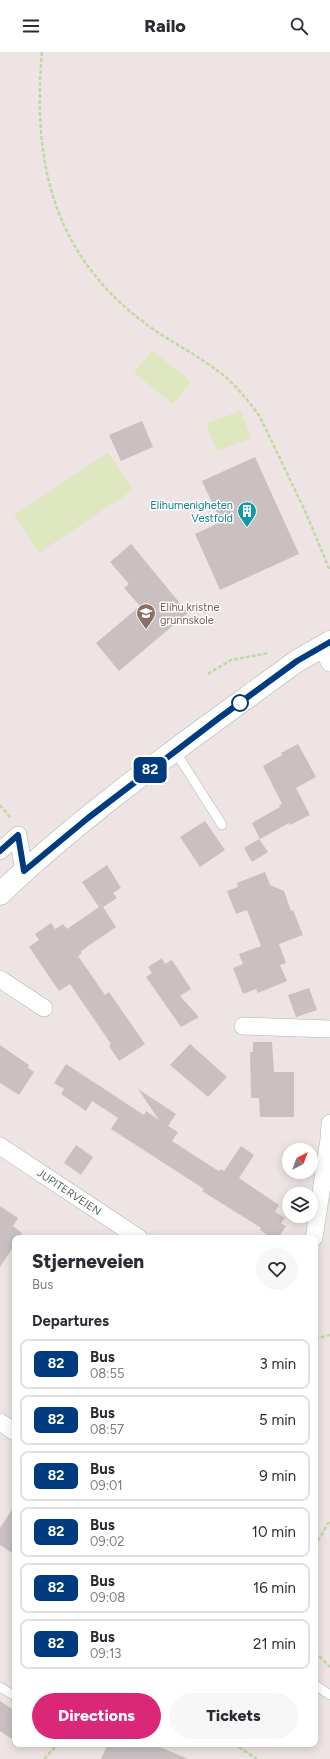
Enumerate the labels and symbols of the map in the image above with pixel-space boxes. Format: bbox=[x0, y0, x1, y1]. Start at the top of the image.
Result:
place label: Elihumenigheten Vestfold bbox=[150, 499, 233, 525]
building icon: Elihumenigheten Vestfold bbox=[236, 500, 258, 528]
place label: Elihu kristne grunnskole bbox=[160, 601, 220, 627]
school or university icon: Elihu kristne grunnskole bbox=[135, 602, 157, 630]
unlabelled marker bbox=[231, 694, 249, 712]
line badge: 82 bbox=[132, 757, 168, 783]
north arrow bbox=[282, 1143, 318, 1179]
street label: JUPITERVEIEN bbox=[34, 1166, 104, 1218]

